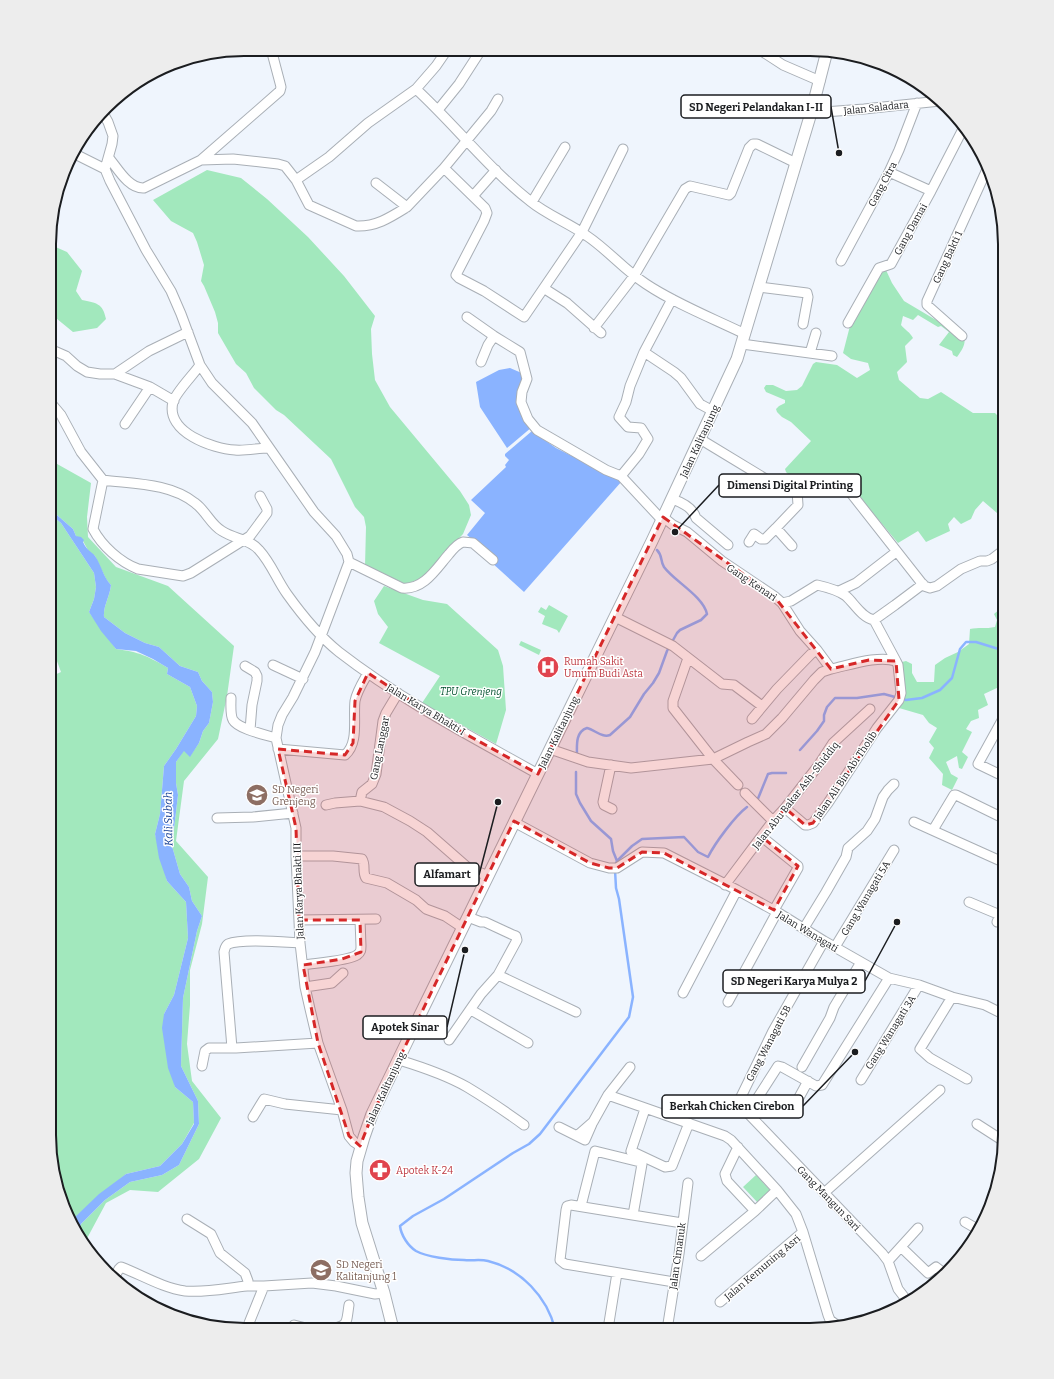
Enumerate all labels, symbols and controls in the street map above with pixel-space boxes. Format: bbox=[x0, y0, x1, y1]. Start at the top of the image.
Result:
callout: SD Negeri Pelandakan I-II bbox=[681, 95, 831, 118]
street label: Jalan Saladara bbox=[842, 99, 910, 117]
text: SD Negeri Pelandakan I-II bbox=[689, 101, 823, 114]
street label: Gang Citra bbox=[866, 160, 900, 209]
street label: Gang Damai bbox=[892, 202, 930, 257]
street label: Gang Bakti 1 bbox=[931, 229, 965, 286]
street label: Jalan Kalitanjung bbox=[677, 403, 722, 481]
callout: Dimensi Digital Printing bbox=[719, 474, 861, 497]
text: Dimensi Digital Printing bbox=[727, 479, 854, 492]
street label: Gang Kenari bbox=[724, 562, 779, 604]
hospital icon: Rumah Sakit Umum Budi Asta bbox=[535, 654, 561, 680]
place label: Rumah Sakit Umum Budi Asta bbox=[564, 656, 643, 680]
street label: Jalan Karya Bhakti I bbox=[383, 681, 468, 738]
park label: TPU Grenjeng bbox=[440, 686, 502, 698]
street label: Jalan Kalitanjung bbox=[536, 694, 582, 772]
street label: Gang Langgar bbox=[368, 715, 392, 781]
street label: Jalan Ali Bin Abi Tholib bbox=[811, 729, 880, 823]
street label: Jalan Abu Bakar Ash-Shiddiq bbox=[749, 739, 842, 853]
school or university icon: SD Negeri Grenjeng bbox=[244, 782, 270, 808]
place label: SD Negeri Grenjeng bbox=[272, 784, 318, 808]
water label: Kali Subah bbox=[162, 792, 175, 846]
street label: Jalan Karya Bhakti III bbox=[291, 842, 307, 941]
street label: Gang Wanagati 5A bbox=[839, 858, 893, 938]
callout: Alfamart bbox=[415, 863, 479, 886]
text: Alfamart bbox=[423, 868, 471, 881]
street label: Jalan Wanagati bbox=[774, 908, 840, 955]
callout: SD Negeri Karya Mulya 2 bbox=[723, 970, 865, 993]
text: SD Negeri Karya Mulya 2 bbox=[731, 975, 857, 988]
street label: Gang Wanagati 3A bbox=[863, 992, 919, 1072]
street label: Gang Wanagati 5B bbox=[744, 1003, 794, 1084]
callout: Apotek Sinar bbox=[363, 1016, 447, 1039]
text: Apotek Sinar bbox=[371, 1021, 440, 1034]
street label: Jalan Kalitanjung bbox=[363, 1050, 408, 1128]
callout: Berkah Chicken Cirebon bbox=[662, 1095, 803, 1118]
text: Berkah Chicken Cirebon bbox=[670, 1100, 794, 1113]
pharmacy icon: Apotek K-24 bbox=[367, 1157, 393, 1183]
street label: Gang Mangun Sari bbox=[794, 1164, 862, 1234]
place label: Apotek K-24 bbox=[396, 1165, 453, 1177]
street label: Jalan Cimanuk bbox=[667, 1222, 689, 1291]
street label: Jalan Kemuning Asri bbox=[722, 1233, 803, 1304]
school or university icon: SD Negeri Kalitanjung 1 bbox=[308, 1257, 334, 1283]
place label: SD Negeri Kalitanjung 1 bbox=[336, 1259, 396, 1283]

